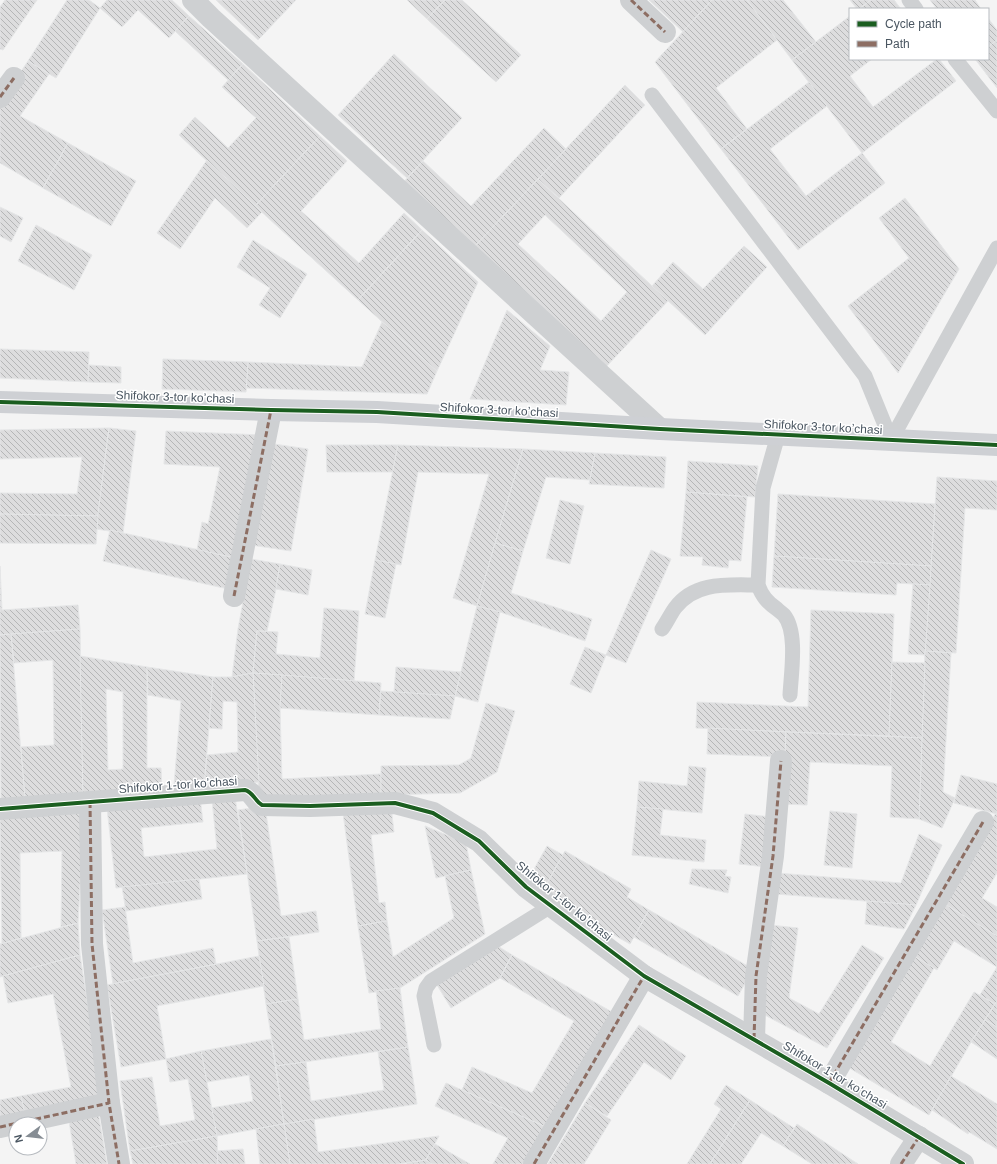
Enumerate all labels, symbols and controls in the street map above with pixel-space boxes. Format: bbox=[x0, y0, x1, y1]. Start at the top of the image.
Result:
legend bbox=[849, 8, 989, 60]
text: Cycle path bbox=[885, 17, 942, 31]
text: Path bbox=[885, 37, 910, 51]
street label: Shifokor 3-tor koʼchasi bbox=[115, 388, 235, 406]
street label: Shifokor 3-tor koʼchasi bbox=[439, 400, 559, 420]
street label: Shifokor 3-tor koʼchasi bbox=[763, 417, 883, 437]
street label: Shifokor 1-tor koʼchasi bbox=[118, 774, 238, 796]
street label: Shifokor 1-tor koʼchasi bbox=[513, 858, 615, 944]
street label: Shifokor 1-tor koʼchasi bbox=[781, 1038, 889, 1112]
north arrow bbox=[8, 1116, 48, 1156]
text: N bbox=[12, 1133, 25, 1144]

